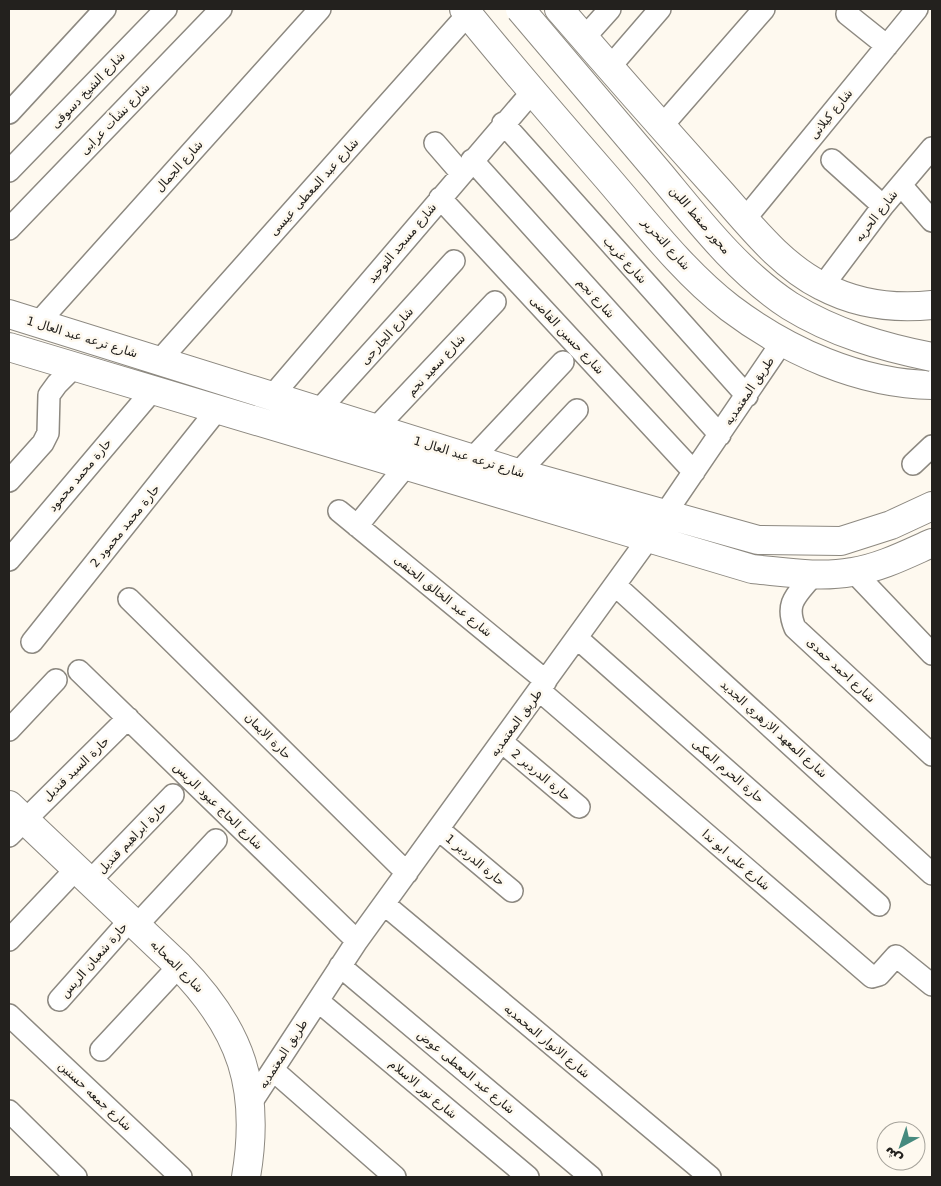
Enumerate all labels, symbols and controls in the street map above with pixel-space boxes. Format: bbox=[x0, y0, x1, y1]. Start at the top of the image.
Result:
street label: شارع الشيخ دسوقى bbox=[48, 49, 129, 132]
street label: شارع نشأت عرابى bbox=[76, 79, 153, 158]
street label: شارع كيلانى bbox=[807, 86, 856, 142]
street label: شارع عبد المعطى عيسى bbox=[267, 135, 362, 239]
street label: شارع الجمال bbox=[152, 137, 207, 195]
street label: محور صفط اللبن bbox=[666, 183, 733, 257]
street label: شارع الحريه bbox=[852, 187, 901, 245]
street label: شارع مسجد التوحيد bbox=[365, 200, 440, 286]
street label: شارع التحرير bbox=[637, 214, 693, 274]
street label: شارع غريب bbox=[599, 234, 650, 287]
street label: شارع نجم bbox=[573, 275, 618, 322]
street label: شارع حسين القاضى bbox=[526, 293, 607, 378]
street label: شارع الجارحى bbox=[358, 305, 417, 368]
street label: شارع ترعه عبد العال 1 bbox=[25, 313, 139, 362]
street label: شارع سعيد نجم bbox=[404, 331, 469, 399]
street label: طريق المعتمديه bbox=[721, 354, 778, 429]
street label: شارع ترعه عبد العال 1 bbox=[412, 433, 526, 482]
street label: حارة محمد محمود bbox=[45, 436, 115, 515]
street label: حارة محمد محمود 2 bbox=[87, 482, 163, 571]
street label: شارع عبد الخالق الحنفى bbox=[391, 552, 495, 641]
street label: شارع احمد حمدى bbox=[803, 635, 878, 706]
street label: شارع المعهد الازهري الجديد bbox=[717, 677, 830, 781]
street label: طريق المعتمديه bbox=[487, 687, 546, 760]
street label: حارة الايمان bbox=[241, 710, 294, 763]
street label: حارة السيد قنديل bbox=[40, 734, 113, 805]
street label: حارة الحرم المكى bbox=[689, 736, 767, 807]
street label: حارة الدردير 2 bbox=[508, 746, 573, 805]
street label: شارع الحاج عبود الريس bbox=[170, 760, 266, 853]
street label: حارة ابراهيم قنديل bbox=[95, 800, 170, 877]
street label: شارع على ابو ندا bbox=[699, 827, 773, 894]
street label: حارة الدردير 1 bbox=[442, 831, 507, 890]
street label: حارة شعبان الريس bbox=[58, 920, 131, 1001]
street label: شارع الصحابه bbox=[147, 937, 206, 996]
street label: شارع الانوار المحمديه bbox=[501, 1001, 593, 1082]
street label: طريق المعتمديه bbox=[255, 1017, 311, 1092]
street label: شارع عبد المعطى عوض bbox=[414, 1027, 517, 1118]
street label: شارع نور الاسلام bbox=[386, 1056, 460, 1122]
street label: شارع جمعه حسنين bbox=[55, 1058, 135, 1134]
north arrow bbox=[876, 1121, 926, 1171]
text: ش bbox=[880, 1144, 905, 1168]

